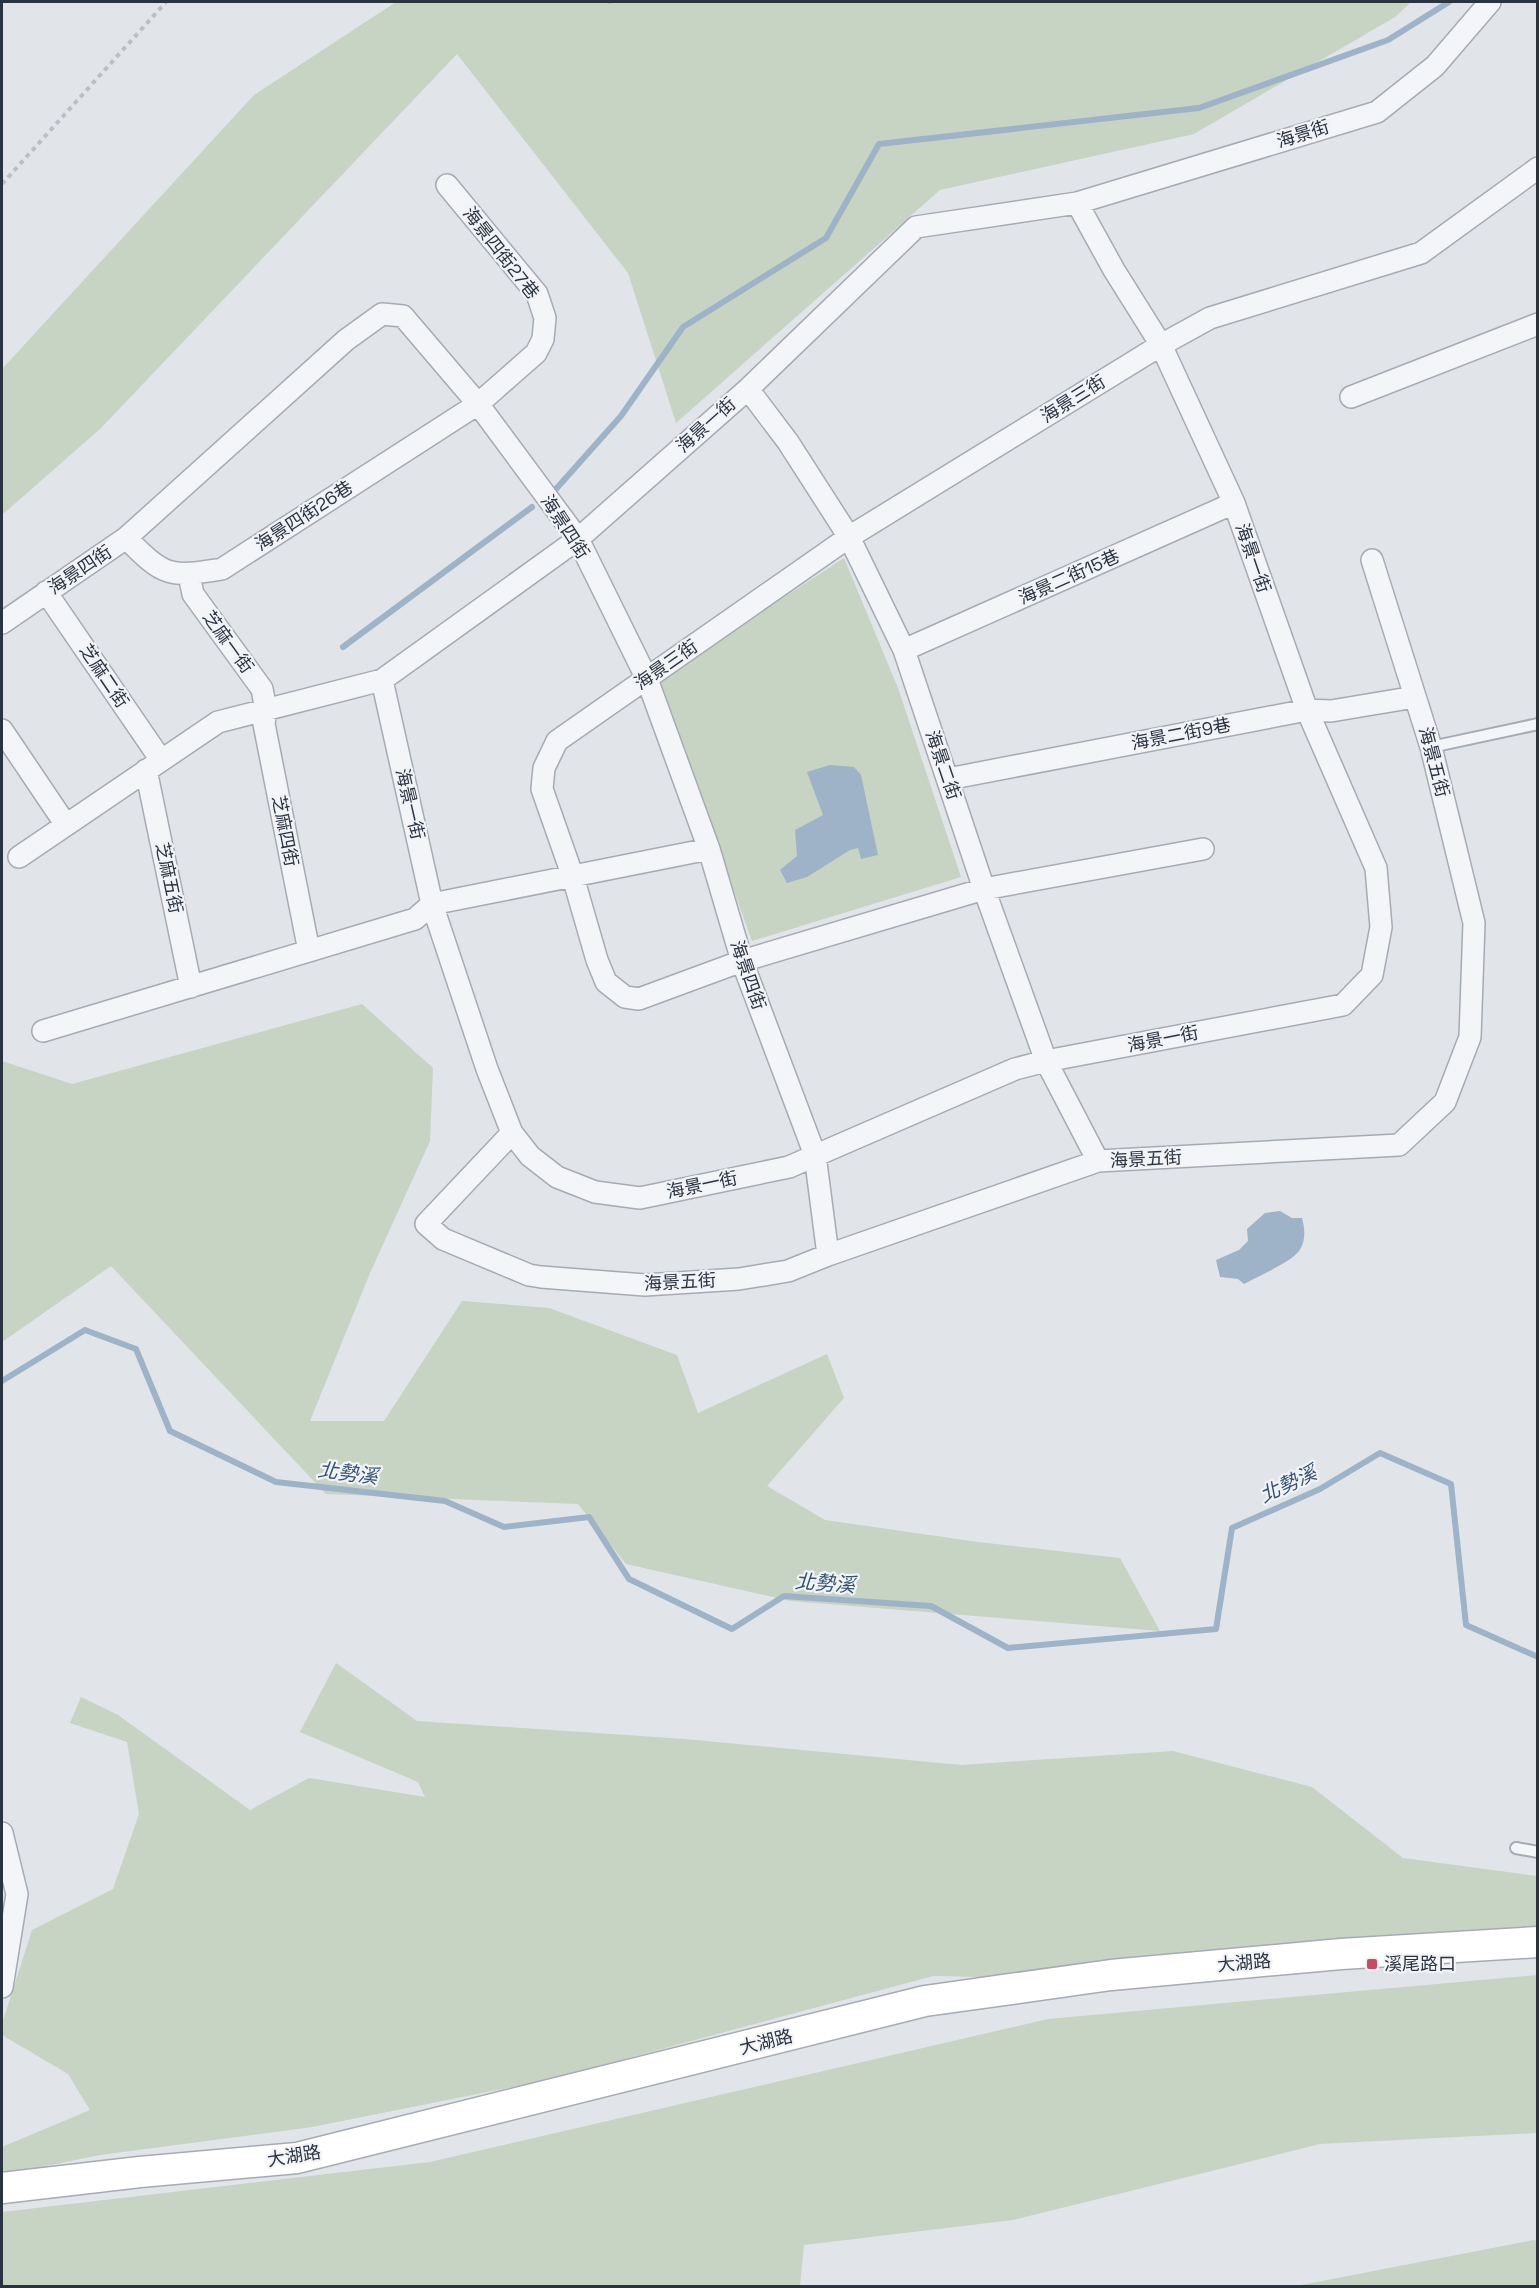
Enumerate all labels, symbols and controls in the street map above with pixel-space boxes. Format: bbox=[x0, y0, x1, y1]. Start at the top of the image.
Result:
street label: 海景街 bbox=[1274, 115, 1332, 152]
street label: 海景四街27巷 bbox=[458, 202, 545, 303]
street label: 海景三街 bbox=[1036, 370, 1109, 427]
street label: 海景一街 bbox=[671, 392, 740, 457]
street label: 海景四街26巷 bbox=[251, 475, 357, 556]
street label: 海景四街 bbox=[536, 490, 595, 563]
street label: 海景一街 bbox=[1231, 520, 1276, 596]
street label: 海景四街 bbox=[43, 540, 116, 599]
street label: 海景二街15巷 bbox=[1015, 544, 1123, 609]
street label: 芝麻一街 bbox=[198, 606, 259, 678]
street label: 海景三街 bbox=[630, 635, 702, 695]
street label: 芝麻二街 bbox=[75, 639, 134, 712]
street label: 海景二街9巷 bbox=[1129, 713, 1233, 754]
street label: 海景五街 bbox=[1414, 724, 1455, 800]
street label: 海景二街 bbox=[921, 727, 966, 803]
street label: 海景一街 bbox=[391, 766, 430, 842]
street label: 芝麻四街 bbox=[267, 793, 304, 868]
street label: 芝麻五街 bbox=[151, 840, 188, 916]
street label: 海景四街 bbox=[726, 937, 771, 1013]
street label: 海景一街 bbox=[1125, 1020, 1200, 1057]
street label: 海景五街 bbox=[1109, 1145, 1183, 1172]
street label: 海景一街 bbox=[664, 1166, 740, 1203]
street label: 海景五街 bbox=[643, 1268, 717, 1295]
water label: 北勢溪 bbox=[317, 1456, 382, 1490]
water label: 北勢溪 bbox=[1255, 1458, 1323, 1508]
water label: 北勢溪 bbox=[794, 1568, 859, 1598]
street label: 大湖路 bbox=[1216, 1949, 1272, 1976]
place label: 溪尾路口 bbox=[1384, 1952, 1456, 1975]
marker: 溪尾路口 bbox=[1365, 1957, 1379, 1971]
street label: 大湖路 bbox=[737, 2024, 795, 2059]
street label: 大湖路 bbox=[265, 2140, 322, 2171]

